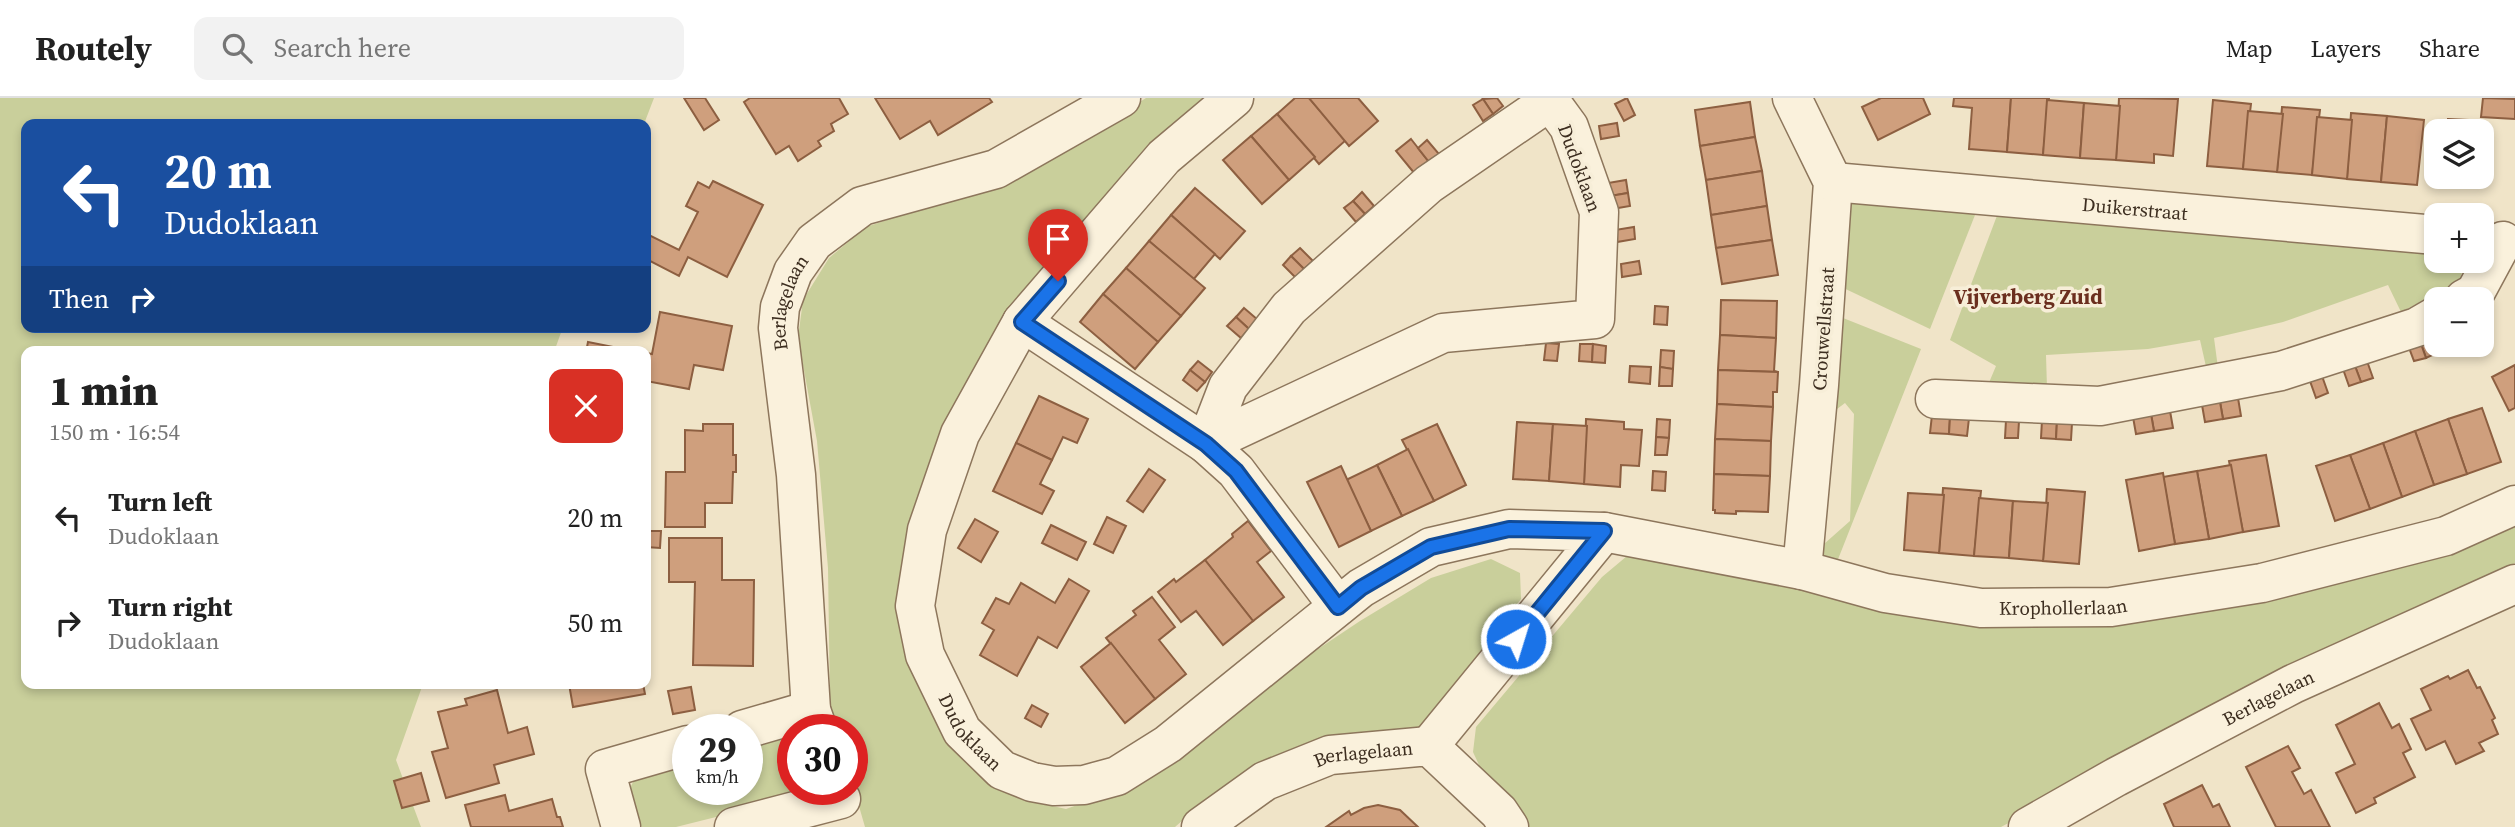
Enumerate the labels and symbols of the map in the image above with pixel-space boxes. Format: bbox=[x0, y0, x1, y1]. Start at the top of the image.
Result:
street label: Dudoklaan bbox=[1552, 120, 1608, 216]
street label: Duikerstraat bbox=[2081, 191, 2189, 226]
pin bbox=[1028, 209, 1088, 281]
street label: Berlagelaan bbox=[765, 249, 814, 352]
street label: Crouwellstraat bbox=[1806, 266, 1840, 392]
district label: Vijverberg Zuid bbox=[1953, 282, 2103, 311]
street label: Krophollerlaan bbox=[1999, 592, 2129, 621]
position arrow bbox=[1479, 602, 1553, 676]
street label: Berlagelaan bbox=[2218, 663, 2318, 732]
street label: Dudoklaan bbox=[933, 689, 1008, 776]
speed limit sign: 30 bbox=[777, 714, 868, 805]
street label: Berlagelaan bbox=[1310, 735, 1414, 773]

